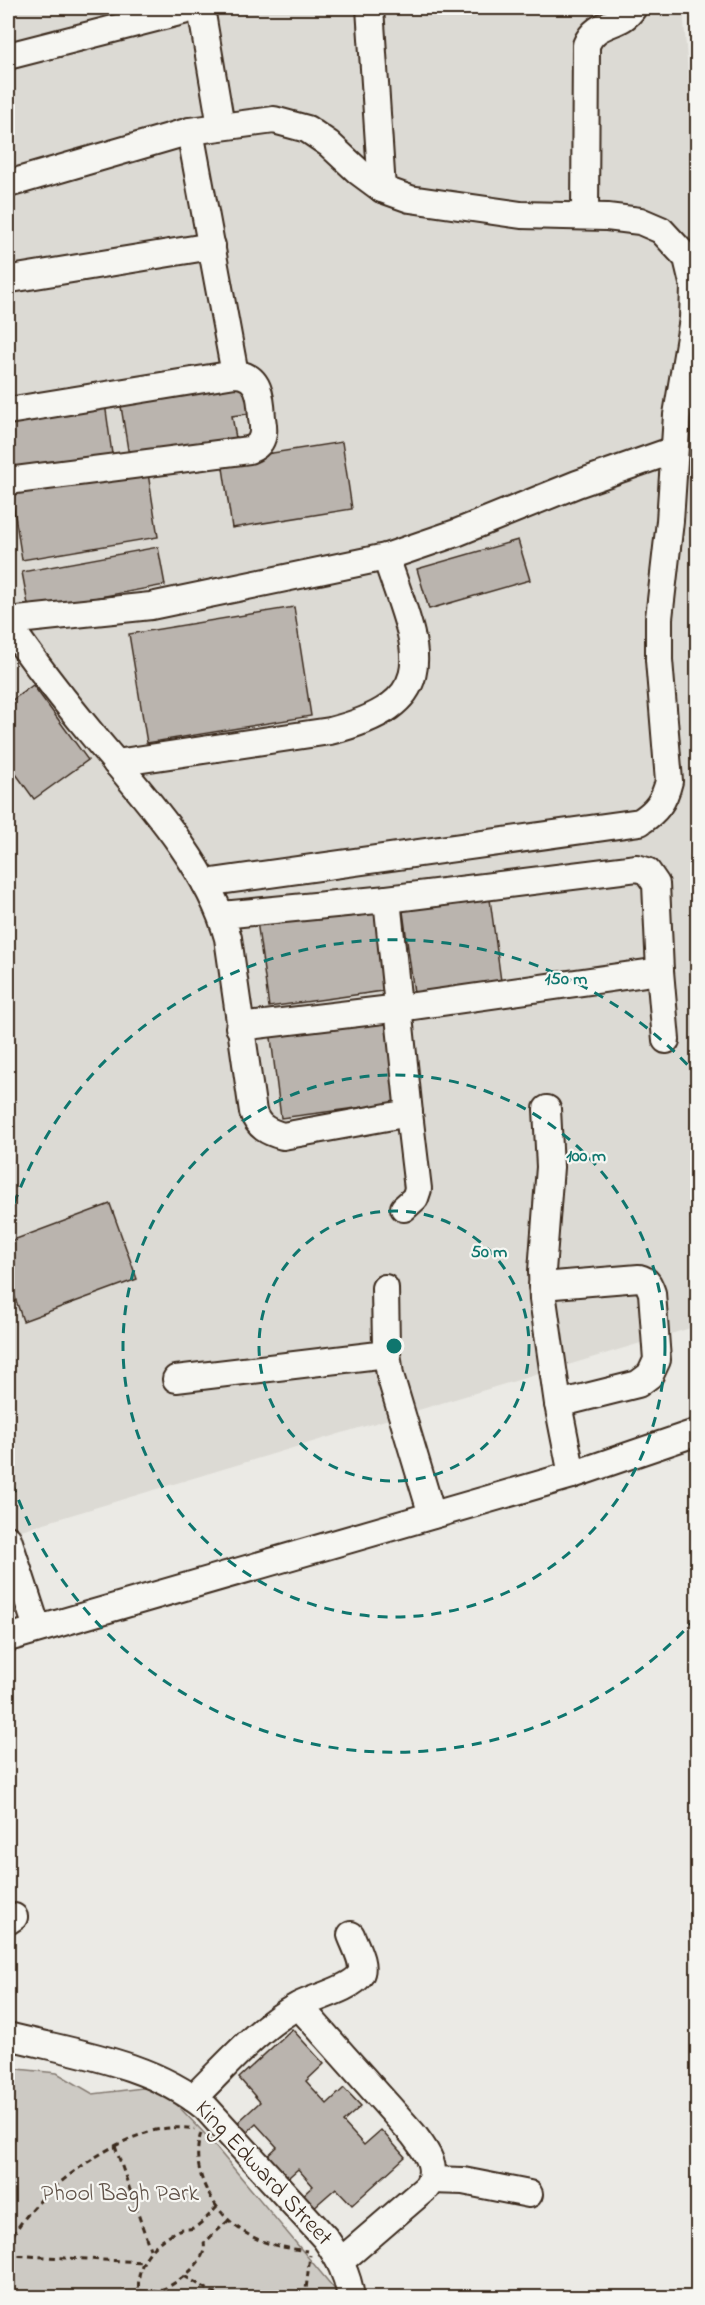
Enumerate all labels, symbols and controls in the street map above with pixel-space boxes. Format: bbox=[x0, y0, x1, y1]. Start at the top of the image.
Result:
text: 150 m bbox=[545, 967, 587, 993]
text: 100 m bbox=[566, 1144, 606, 1170]
text: 50 m bbox=[471, 1240, 507, 1266]
centre of rings bbox=[384, 1336, 404, 1356]
street label: King Edward Street bbox=[186, 2093, 340, 2255]
park label: Phool Bagh Park bbox=[41, 2177, 199, 2212]

